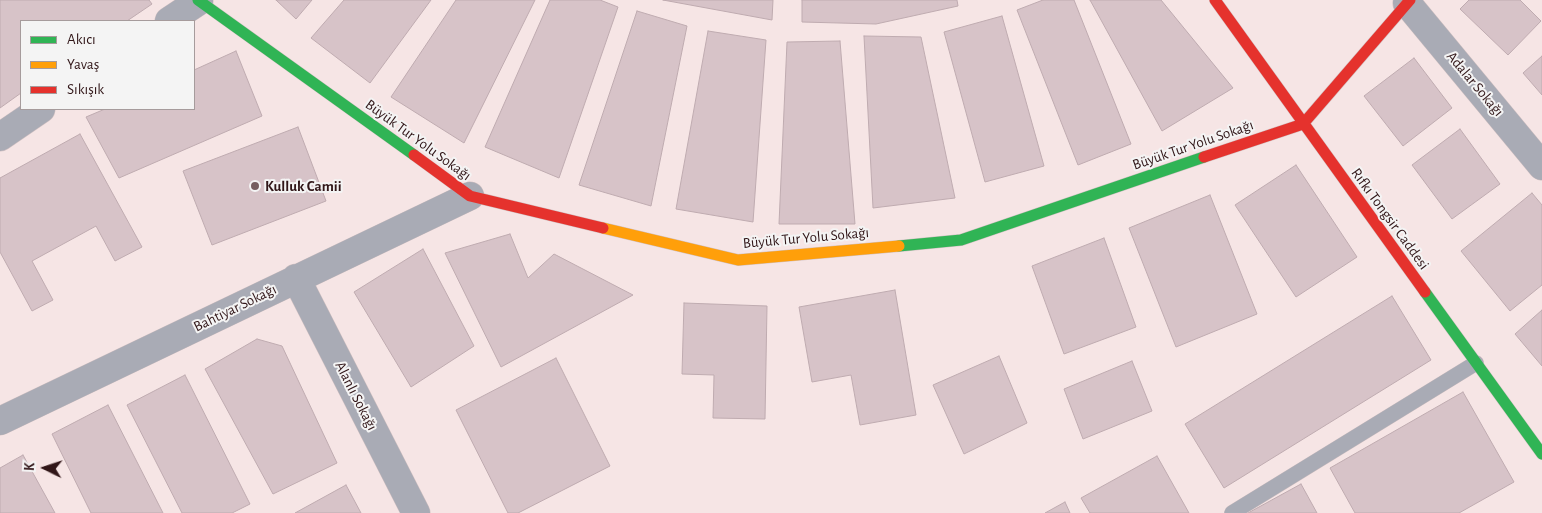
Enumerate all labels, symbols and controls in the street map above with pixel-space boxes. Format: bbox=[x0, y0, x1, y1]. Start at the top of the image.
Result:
legend bbox=[20, 20, 195, 110]
text: Akıcı bbox=[67, 32, 96, 47]
street label: Adalar Sokağı bbox=[1443, 48, 1507, 120]
text: Yavaş bbox=[67, 57, 99, 72]
text: Sıkışık bbox=[67, 82, 104, 97]
street label: Büyük Tur Yolu Sokağı bbox=[361, 95, 475, 185]
street label: Büyük Tur Yolu Sokağı bbox=[1130, 116, 1256, 174]
street label: Rıfkı Tongsir Caddesi bbox=[1347, 165, 1433, 273]
place label: Kulluk Camii bbox=[265, 177, 342, 195]
marker: Kulluk Camii bbox=[249, 180, 261, 192]
street label: Büyük Tur Yolu Sokağı bbox=[742, 224, 870, 252]
street label: Bahtiyar Sokağı bbox=[191, 280, 279, 336]
street label: Alanlı Sokağı bbox=[331, 358, 381, 434]
north arrow bbox=[20, 443, 70, 493]
text: K bbox=[23, 462, 37, 472]

